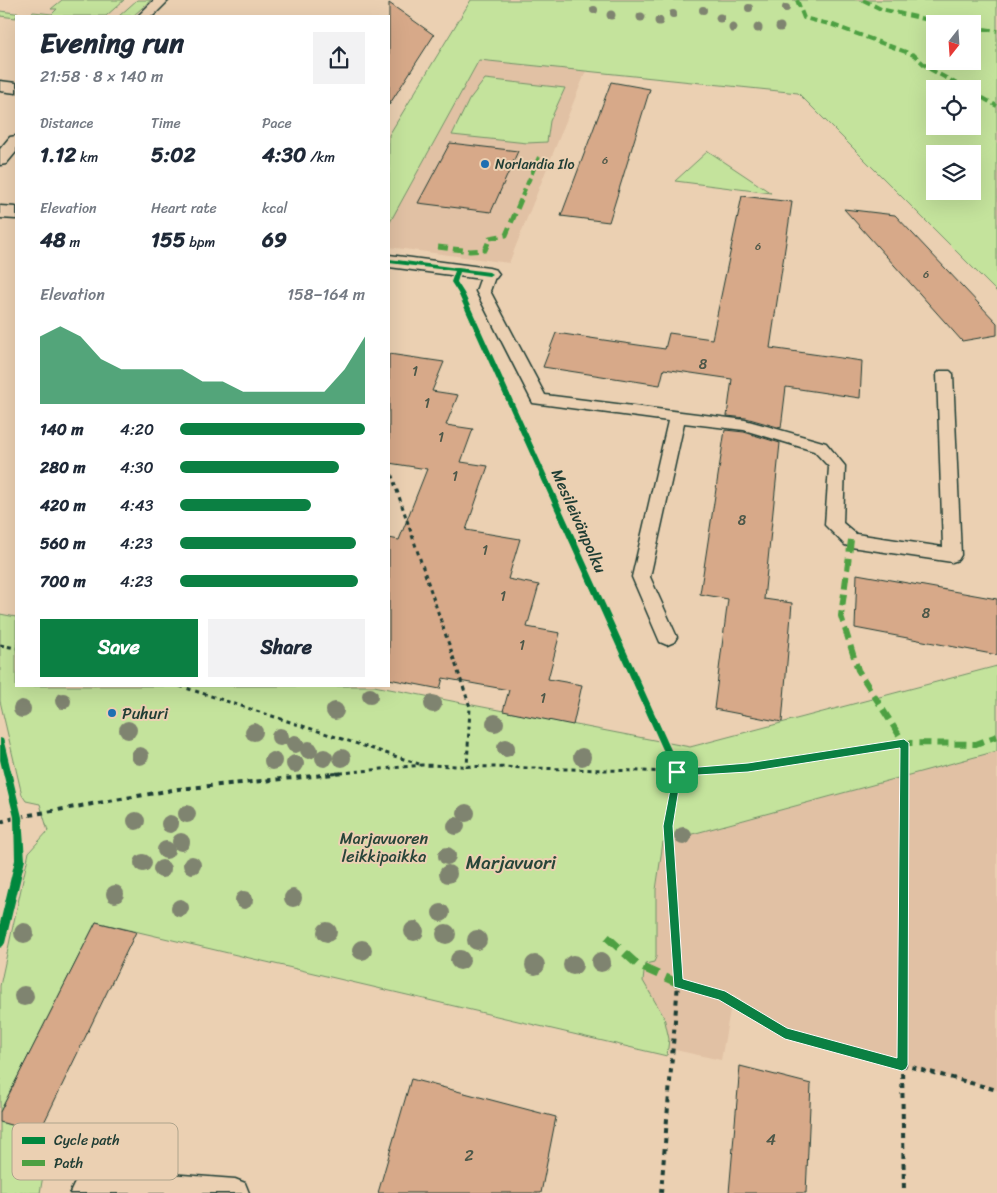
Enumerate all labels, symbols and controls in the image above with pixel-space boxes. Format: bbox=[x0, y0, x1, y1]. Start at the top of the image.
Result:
north arrow bbox=[926, 15, 981, 70]
map controls bbox=[926, 15, 981, 200]
text: Evening run bbox=[40, 18, 184, 67]
button: share bbox=[313, 32, 365, 84]
text: 21:58 · 8 × 140 m bbox=[40, 62, 163, 91]
button: locate bbox=[926, 80, 981, 135]
text: Distance bbox=[40, 111, 93, 136]
text: Time bbox=[151, 111, 181, 136]
text: Pace bbox=[262, 111, 292, 136]
text: 1.12 bbox=[40, 136, 76, 174]
text: 5:02 bbox=[151, 136, 196, 174]
text: 4:30 bbox=[262, 136, 306, 174]
text: km bbox=[76, 145, 98, 170]
text: /km bbox=[306, 145, 335, 170]
button: layers bbox=[926, 145, 981, 200]
house number: 6 bbox=[602, 151, 608, 170]
place label: Norlandia Ilo bbox=[495, 152, 575, 177]
marker: Norlandia Ilo bbox=[479, 158, 491, 170]
text: Elevation bbox=[40, 196, 97, 221]
text: Heart rate bbox=[151, 196, 217, 221]
text: kcal bbox=[262, 196, 287, 221]
text: 48 bbox=[40, 221, 66, 259]
text: 155 bbox=[151, 221, 186, 259]
text: 69 bbox=[262, 221, 287, 259]
text: m bbox=[66, 230, 80, 255]
text: bpm bbox=[186, 230, 215, 255]
house number: 6 bbox=[755, 237, 761, 256]
house number: 6 bbox=[923, 265, 929, 284]
text: Elevation bbox=[40, 280, 105, 309]
text: 158–164 m bbox=[287, 280, 365, 309]
house number: 8 bbox=[699, 352, 708, 377]
house number: 1 bbox=[412, 359, 418, 384]
house number: 1 bbox=[424, 391, 430, 416]
text: 140 m bbox=[40, 415, 83, 444]
text: 4:20 bbox=[120, 415, 154, 444]
house number: 1 bbox=[438, 425, 444, 450]
text: 280 m bbox=[40, 453, 85, 482]
text: 4:30 bbox=[120, 453, 154, 482]
house number: 1 bbox=[452, 464, 458, 489]
street label: Mesileivänpolku bbox=[543, 464, 615, 578]
text: 420 m bbox=[40, 491, 86, 520]
text: 4:43 bbox=[120, 491, 154, 520]
house number: 8 bbox=[738, 508, 747, 533]
text: 560 m bbox=[40, 529, 85, 558]
text: 4:23 bbox=[120, 529, 153, 558]
house number: 1 bbox=[482, 538, 488, 563]
text: 700 m bbox=[40, 567, 86, 596]
text: 4:23 bbox=[120, 567, 153, 596]
house number: 1 bbox=[500, 584, 506, 609]
house number: 8 bbox=[922, 601, 931, 626]
button: Save bbox=[40, 619, 198, 677]
button: Share bbox=[208, 619, 365, 677]
house number: 1 bbox=[519, 633, 525, 658]
house number: 1 bbox=[540, 686, 546, 711]
place label: Puhuri bbox=[122, 699, 169, 728]
marker: Puhuri bbox=[106, 707, 118, 719]
pin bbox=[656, 751, 698, 793]
icon: arrive bbox=[663, 758, 691, 786]
park label: Marjavuoren leikkipaikka bbox=[340, 824, 429, 871]
park label: Marjavuori bbox=[466, 846, 557, 879]
legend bbox=[12, 1123, 178, 1180]
house number: 4 bbox=[766, 1125, 776, 1154]
text: Cycle path bbox=[54, 1128, 120, 1153]
house number: 2 bbox=[464, 1141, 474, 1170]
text: Path bbox=[54, 1151, 83, 1176]

